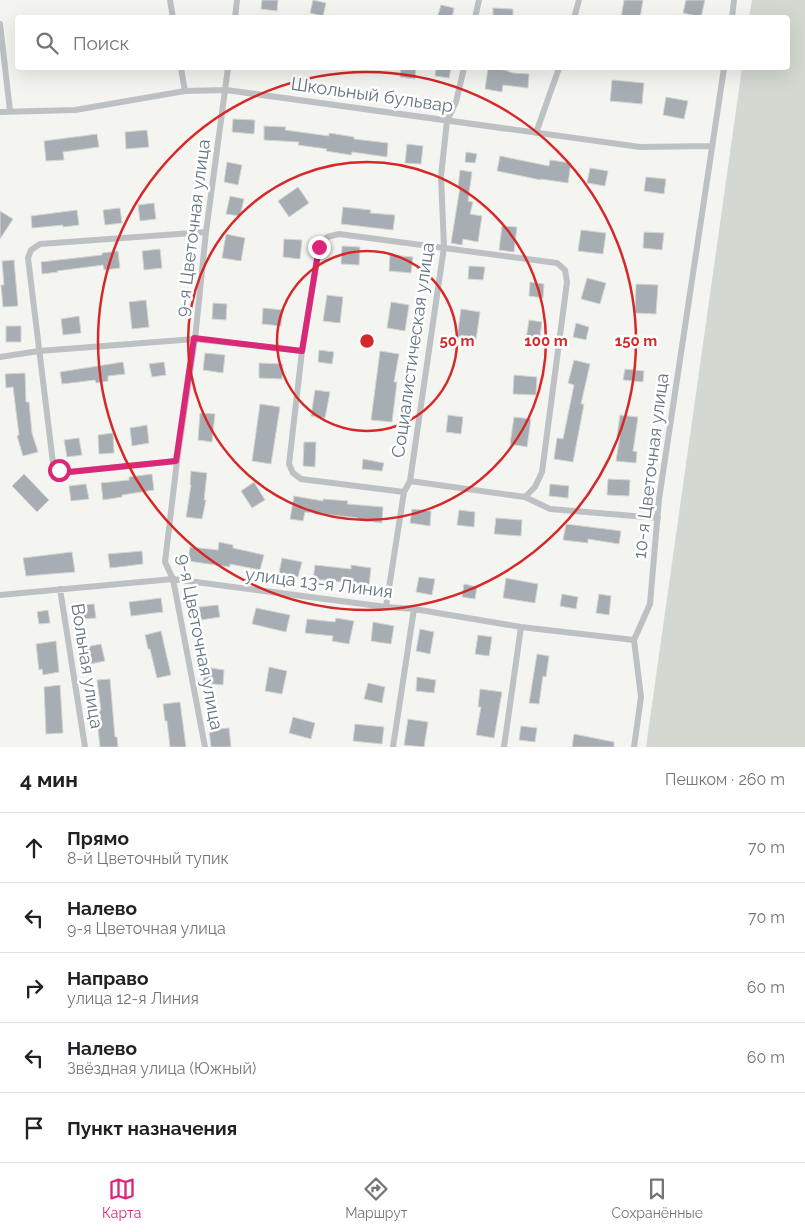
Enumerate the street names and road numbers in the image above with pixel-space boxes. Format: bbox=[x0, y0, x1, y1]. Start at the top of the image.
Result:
street label: Школьный бульвар bbox=[290, 73, 455, 116]
street label: 9-я Цветочная улица bbox=[171, 138, 214, 318]
street label: Социалистическая улица bbox=[387, 241, 438, 459]
street label: 10-я Цветочная улица bbox=[629, 372, 672, 560]
street label: 9-я Цветочная улица bbox=[173, 552, 228, 732]
street label: улица 13-я Линия bbox=[244, 563, 394, 602]
street label: Вольная улица bbox=[67, 602, 108, 730]

